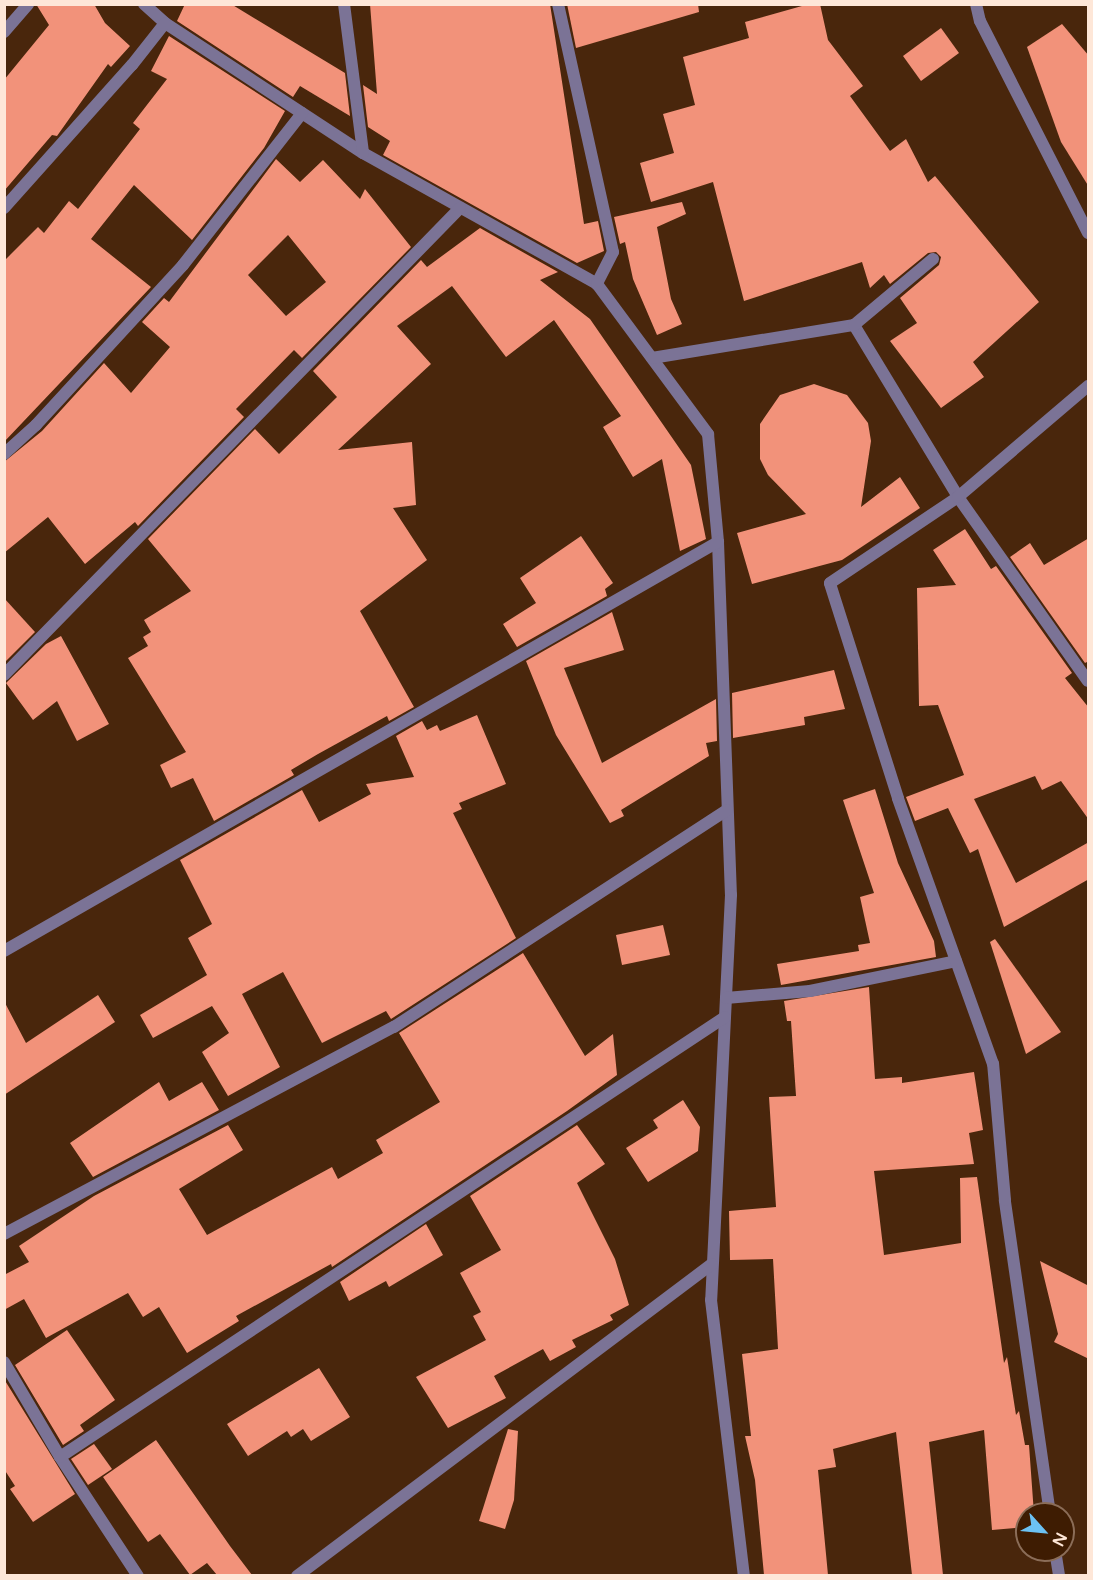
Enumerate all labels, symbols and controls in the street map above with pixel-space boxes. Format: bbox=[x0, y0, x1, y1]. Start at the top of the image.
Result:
north arrow bbox=[1015, 1502, 1075, 1562]
text: N bbox=[1047, 1529, 1071, 1550]

